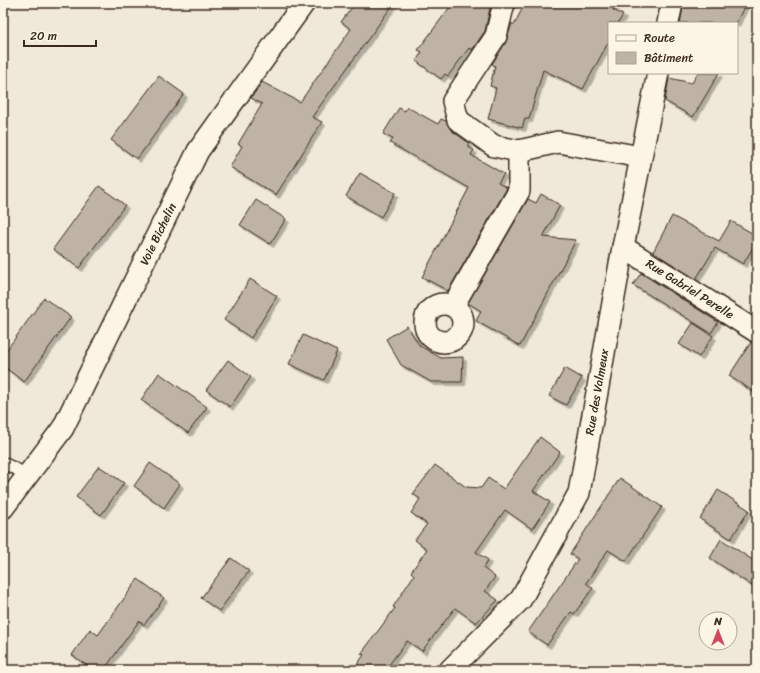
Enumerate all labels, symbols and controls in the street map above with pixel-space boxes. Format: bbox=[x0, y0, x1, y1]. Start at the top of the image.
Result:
scale bar bbox=[24, 22, 96, 48]
legend bbox=[608, 22, 738, 74]
text: 20 m bbox=[30, 25, 57, 47]
text: Route bbox=[644, 27, 675, 49]
text: Bâtiment bbox=[644, 47, 693, 69]
street label: Voie Bichelin bbox=[133, 199, 183, 269]
street label: Rue Gabriel Perelle bbox=[641, 253, 739, 325]
street label: Rue des Valmeux bbox=[579, 346, 616, 437]
north arrow bbox=[698, 611, 738, 651]
text: N bbox=[713, 612, 722, 631]

